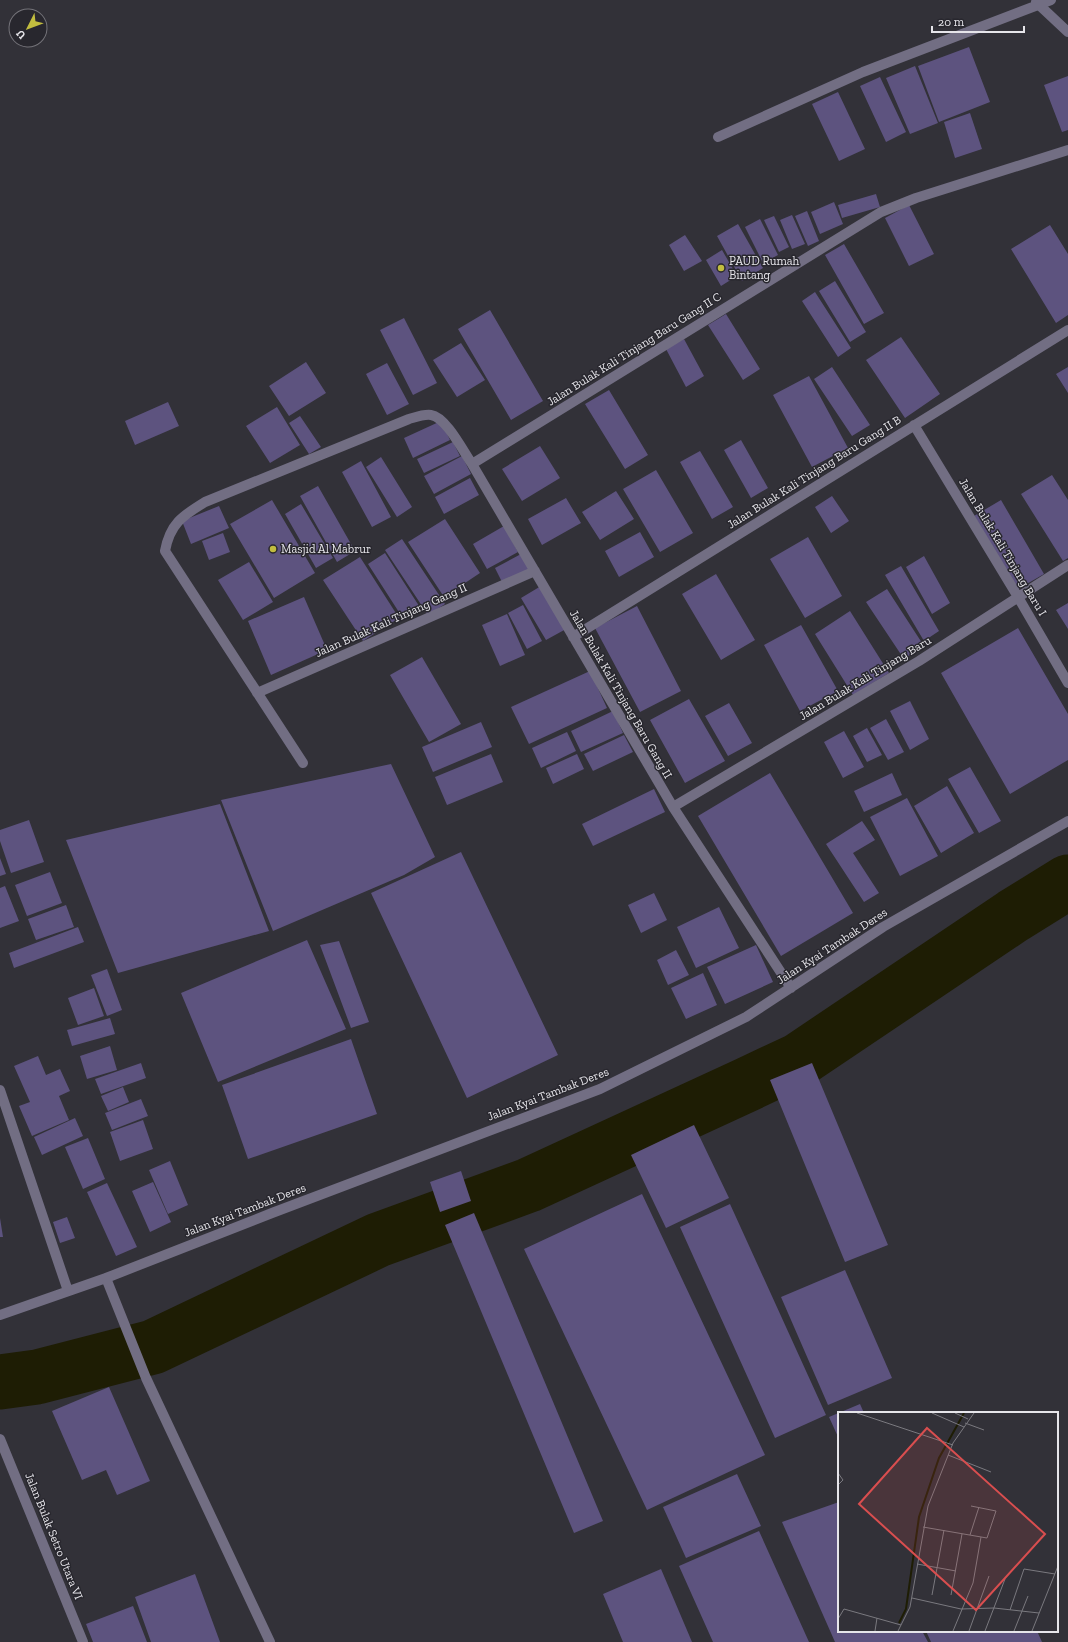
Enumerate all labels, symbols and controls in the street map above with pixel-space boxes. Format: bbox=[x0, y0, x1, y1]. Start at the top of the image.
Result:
north arrow bbox=[8, 8, 48, 48]
scale bar bbox=[932, 8, 1024, 34]
text: 20 m bbox=[938, 15, 965, 29]
text: U bbox=[13, 27, 28, 42]
place label: PAUD Rumah Bintang bbox=[729, 254, 800, 282]
marker: PAUD Rumah Bintang bbox=[716, 263, 726, 273]
street label: Jalan Bulak Kali Tinjang Baru Gang II C bbox=[544, 289, 724, 409]
street label: Jalan Bulak Kali Tinjang Baru Gang II B bbox=[725, 412, 904, 532]
street label: Jalan Bulak Kali Tinjang Baru I bbox=[955, 476, 1050, 619]
place label: Masjid Al Mabrur bbox=[281, 542, 371, 557]
marker: Masjid Al Mabrur bbox=[268, 544, 278, 554]
street label: Jalan Bulak Kali Tinjang Gang II bbox=[313, 580, 470, 661]
street label: Jalan Bulak Kali Tinjang Baru Gang II bbox=[566, 607, 675, 781]
street label: Jalan Bulak Kali Tinjang Baru bbox=[796, 633, 934, 724]
street label: Jalan Kyai Tambak Deres bbox=[774, 905, 890, 987]
street label: Jalan Kyai Tambak Deres bbox=[485, 1064, 611, 1124]
street label: Jalan Kyai Tambak Deres bbox=[182, 1180, 308, 1240]
inset map bbox=[838, 1412, 1058, 1632]
street label: Jalan Bulak Setro Utara VI bbox=[22, 1471, 86, 1602]

